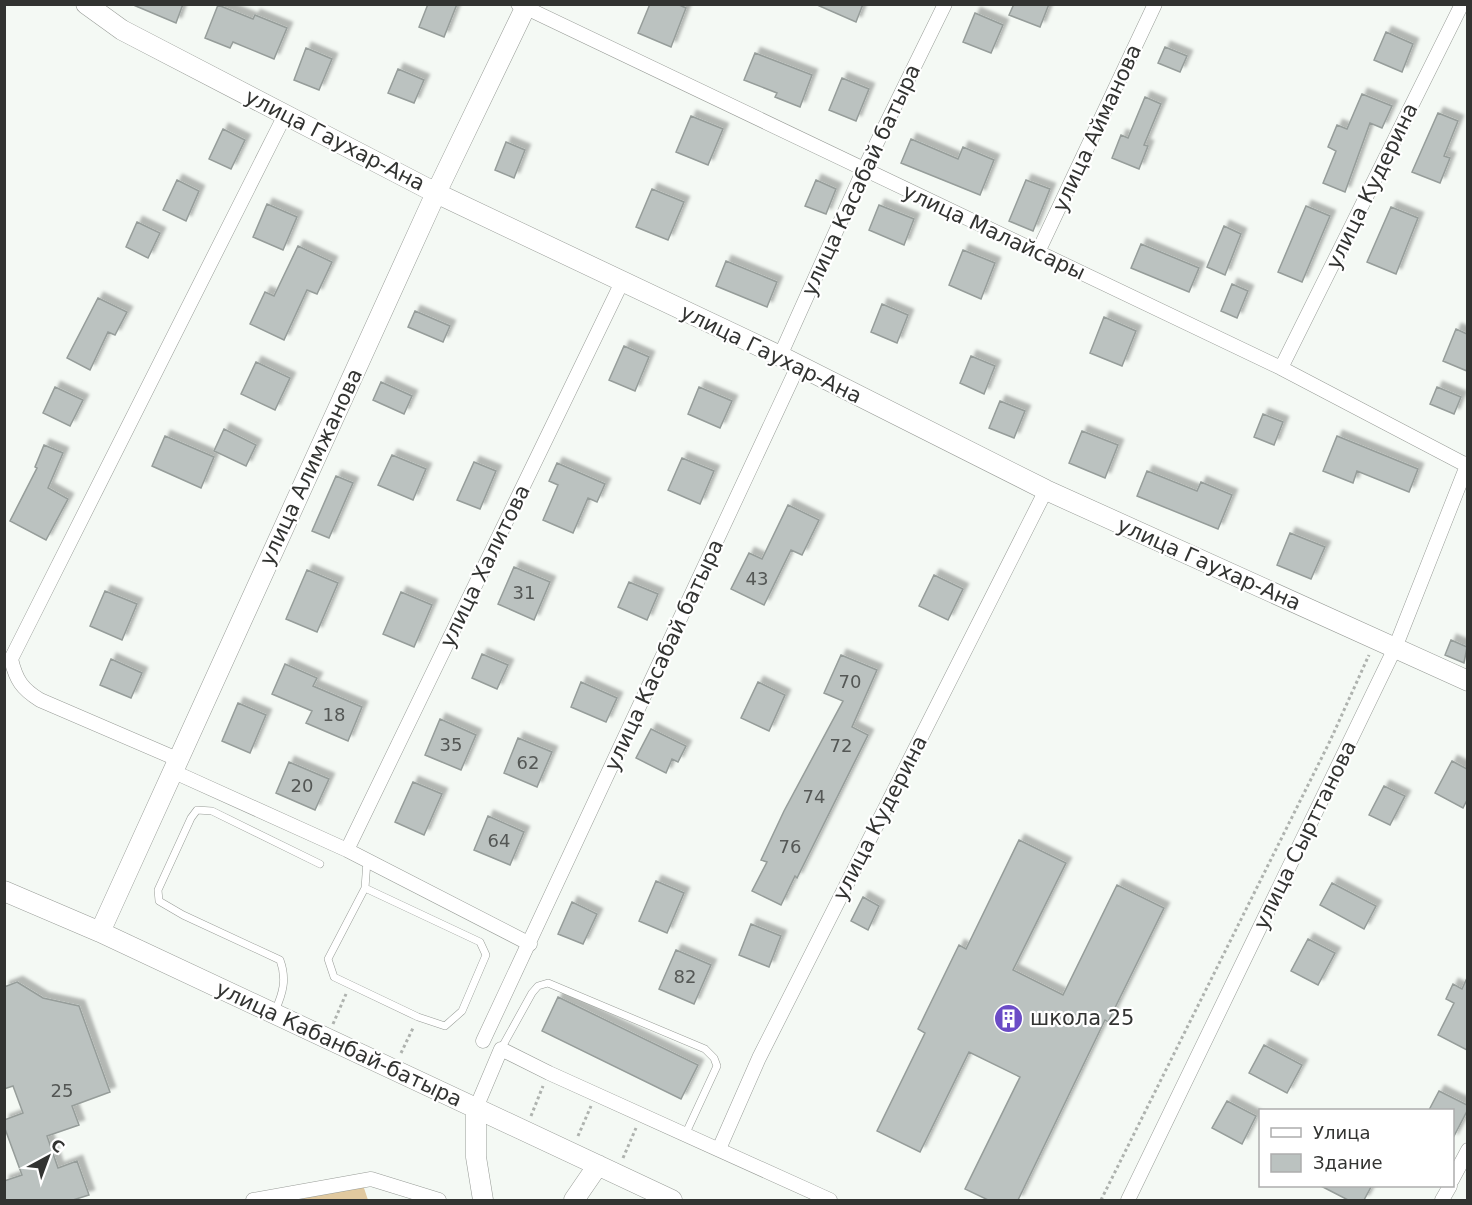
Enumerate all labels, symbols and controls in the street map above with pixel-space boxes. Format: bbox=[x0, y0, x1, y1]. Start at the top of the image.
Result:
street label: улица Айманова bbox=[1048, 41, 1146, 215]
street label: улица Касабай батыра bbox=[797, 61, 925, 299]
street label: улица Гаухар-Ана bbox=[241, 84, 429, 196]
street label: улица Кудерина bbox=[1321, 99, 1423, 273]
street label: улица Малайсары bbox=[899, 179, 1089, 285]
street label: улица Гаухар-Ана bbox=[676, 300, 866, 408]
street label: улица Алимжанова bbox=[255, 365, 367, 569]
street label: улица Халитова bbox=[435, 481, 535, 651]
street label: улица Гаухар-Ана bbox=[1113, 513, 1305, 615]
street label: улица Касабай батыра bbox=[600, 536, 728, 774]
house number: 43 bbox=[746, 568, 768, 589]
house number: 31 bbox=[513, 582, 535, 603]
house number: 70 bbox=[839, 671, 861, 692]
house number: 18 bbox=[323, 704, 345, 725]
street label: улица Кудерина bbox=[828, 732, 932, 904]
house number: 35 bbox=[440, 734, 462, 755]
house number: 72 bbox=[830, 735, 852, 756]
street label: улица Сырттанова bbox=[1249, 737, 1361, 933]
house number: 62 bbox=[517, 752, 539, 773]
house number: 20 bbox=[291, 775, 313, 796]
house number: 74 bbox=[803, 786, 825, 807]
house number: 64 bbox=[488, 830, 510, 851]
house number: 76 bbox=[779, 836, 801, 857]
house number: 82 bbox=[674, 966, 696, 987]
street label: улица Кабанбай-батыра bbox=[212, 976, 466, 1112]
building icon: школа 25 bbox=[993, 1002, 1025, 1034]
place label: школа 25 bbox=[1030, 1006, 1134, 1030]
house number: 25 bbox=[51, 1080, 73, 1101]
legend bbox=[1259, 1109, 1454, 1187]
text: Улица bbox=[1313, 1122, 1370, 1143]
north arrow bbox=[18, 1127, 78, 1187]
text: С bbox=[47, 1135, 68, 1157]
text: Здание bbox=[1313, 1152, 1383, 1173]

